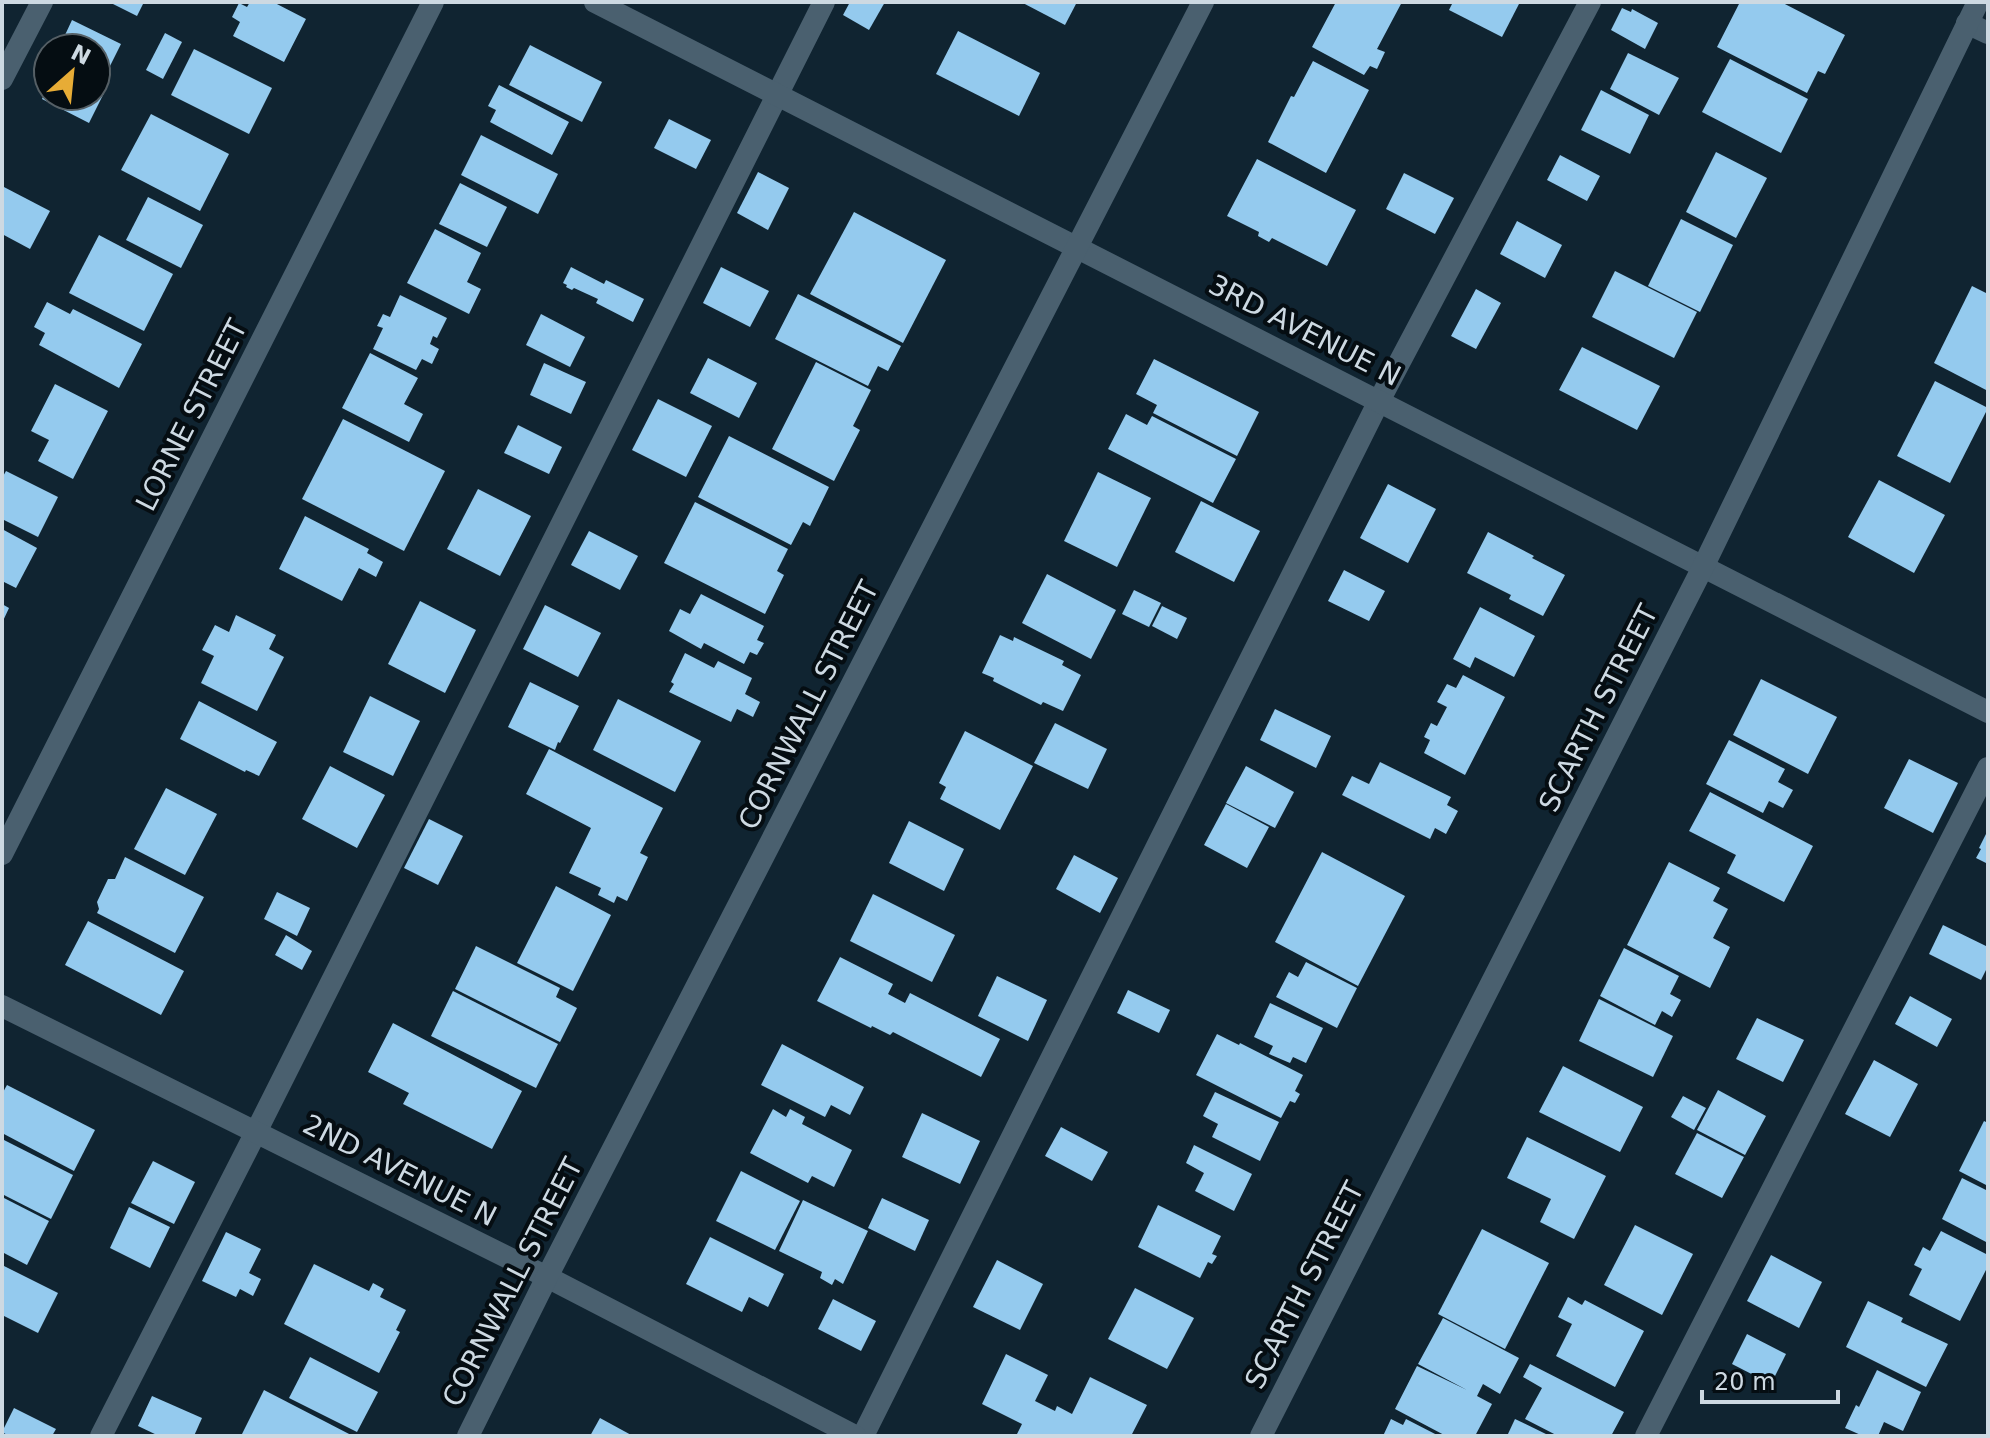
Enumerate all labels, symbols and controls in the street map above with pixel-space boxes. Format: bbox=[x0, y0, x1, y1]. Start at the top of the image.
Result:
north arrow bbox=[32, 32, 112, 112]
text: N bbox=[67, 39, 95, 70]
street label: 3RD AVENUE N bbox=[1203, 268, 1406, 393]
street label: LORNE STREET bbox=[129, 313, 254, 516]
street label: CORNWALL STREET bbox=[731, 575, 886, 835]
street label: SCARTH STREET bbox=[1532, 598, 1665, 817]
street label: 2ND AVENUE N bbox=[298, 1108, 502, 1233]
street label: CORNWALL STREET bbox=[435, 1152, 590, 1412]
street label: SCARTH STREET bbox=[1238, 1175, 1371, 1394]
scale bar bbox=[1702, 1354, 1838, 1404]
text: 20 m bbox=[1714, 1368, 1776, 1396]

